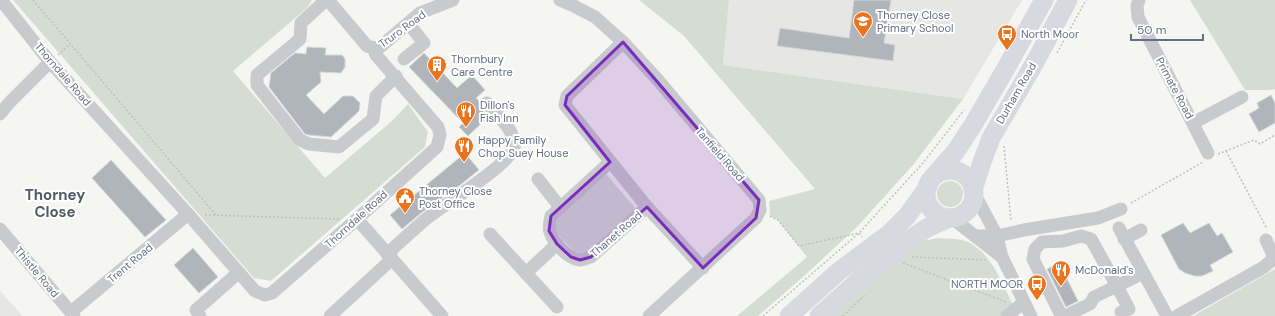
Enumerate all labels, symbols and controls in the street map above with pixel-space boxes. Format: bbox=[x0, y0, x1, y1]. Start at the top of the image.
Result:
street label: Truro Road bbox=[376, 7, 428, 51]
place label: Thorney Close Primary School bbox=[877, 8, 953, 35]
school or university icon: Thorney Close Primary School bbox=[852, 10, 874, 38]
scale bar bbox=[1131, 16, 1203, 42]
text: 50 m bbox=[1137, 22, 1166, 38]
bus stop icon: North Moor bbox=[996, 23, 1018, 51]
place label: North Moor bbox=[1021, 27, 1079, 41]
street label: Thorndale Road bbox=[32, 39, 94, 109]
place label: Thornbury Care Centre bbox=[451, 52, 513, 79]
building icon: Thornbury Care Centre bbox=[426, 54, 448, 82]
street label: Primate Road bbox=[1153, 55, 1197, 121]
street label: Durham Road bbox=[993, 60, 1039, 126]
place label: Dillon's Fish Inn bbox=[480, 98, 519, 125]
restaurant icon: Dillon's Fish Inn bbox=[455, 100, 477, 128]
street label: Tanfield Road bbox=[692, 124, 748, 184]
place label: Happy Family Chop Suey House bbox=[478, 133, 568, 160]
restaurant icon: Happy Family Chop Suey House bbox=[453, 135, 475, 163]
place label: Thorney Close Post Office bbox=[419, 184, 492, 211]
district label: Thorney Close bbox=[25, 185, 85, 222]
public building icon: Thorney Close Post Office bbox=[394, 186, 416, 214]
street label: Thorndale Road bbox=[322, 187, 390, 251]
street label: Thanet Road bbox=[587, 208, 645, 260]
street label: Trent Road bbox=[105, 240, 156, 286]
street label: Thistle Road bbox=[12, 244, 62, 300]
restaurant icon: McDonald's bbox=[1050, 259, 1072, 287]
place label: McDonald's bbox=[1075, 263, 1134, 277]
bus stop icon: NORTH MOOR bbox=[1026, 273, 1048, 301]
place label: NORTH MOOR bbox=[951, 277, 1023, 291]

